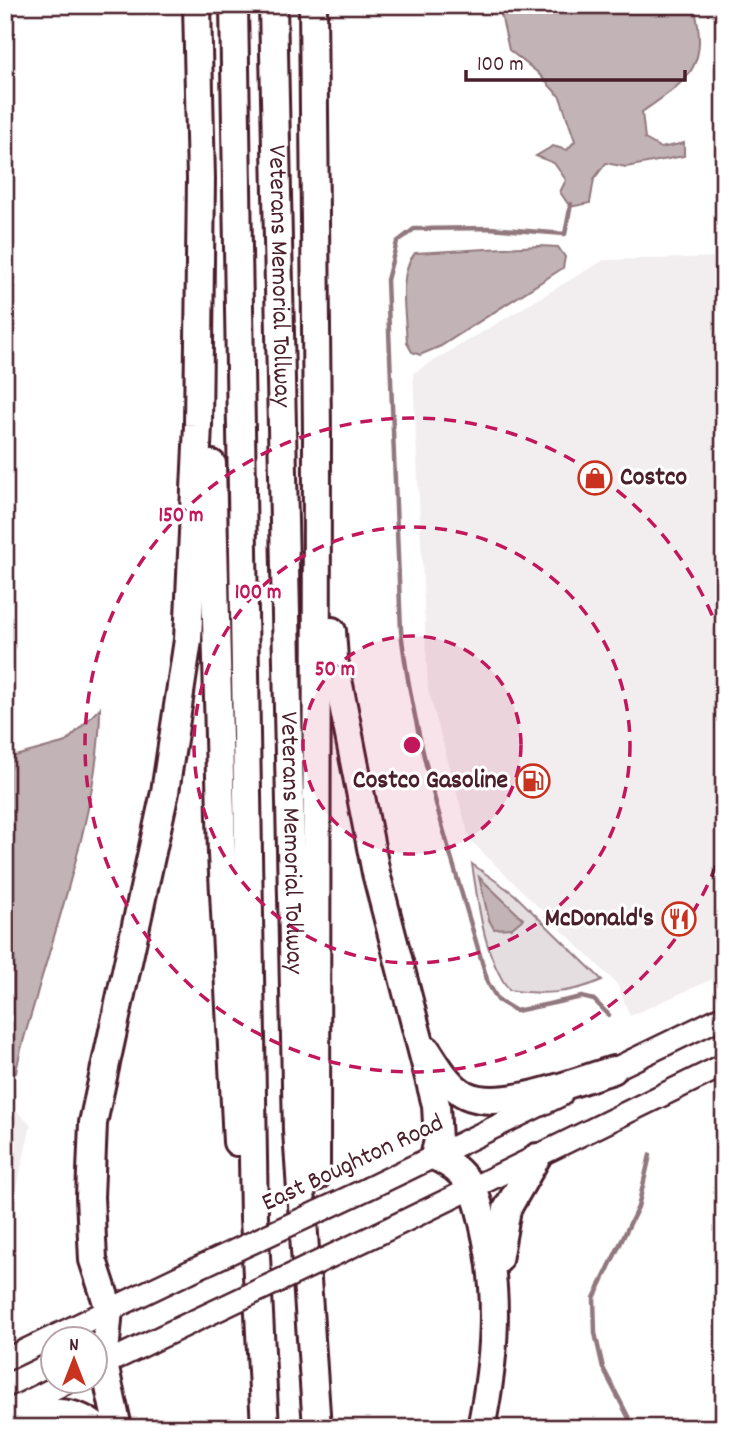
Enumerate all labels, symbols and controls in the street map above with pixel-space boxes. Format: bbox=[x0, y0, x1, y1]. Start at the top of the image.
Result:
scale bar bbox=[466, 38, 685, 82]
text: 100 m bbox=[477, 51, 524, 81]
street label: Veterans Memorial Tollway bbox=[257, 144, 300, 408]
shop icon: Costco bbox=[576, 459, 614, 497]
place label: Costco bbox=[620, 460, 687, 497]
text: 150 m bbox=[158, 502, 204, 532]
text: 100 m bbox=[235, 579, 281, 609]
text: 50 m bbox=[315, 656, 355, 686]
street label: Veterans Memorial Tollway bbox=[270, 711, 312, 975]
centre of rings bbox=[400, 733, 424, 757]
fuel station icon: Costco Gasoline bbox=[514, 762, 552, 800]
place label: Costco Gasoline bbox=[353, 763, 508, 800]
restaurant icon: McDonald's bbox=[660, 900, 698, 938]
place label: McDonald's bbox=[545, 901, 654, 938]
street label: East Boughton Road bbox=[256, 1106, 450, 1222]
north arrow bbox=[38, 1324, 108, 1394]
text: N bbox=[69, 1333, 79, 1360]

